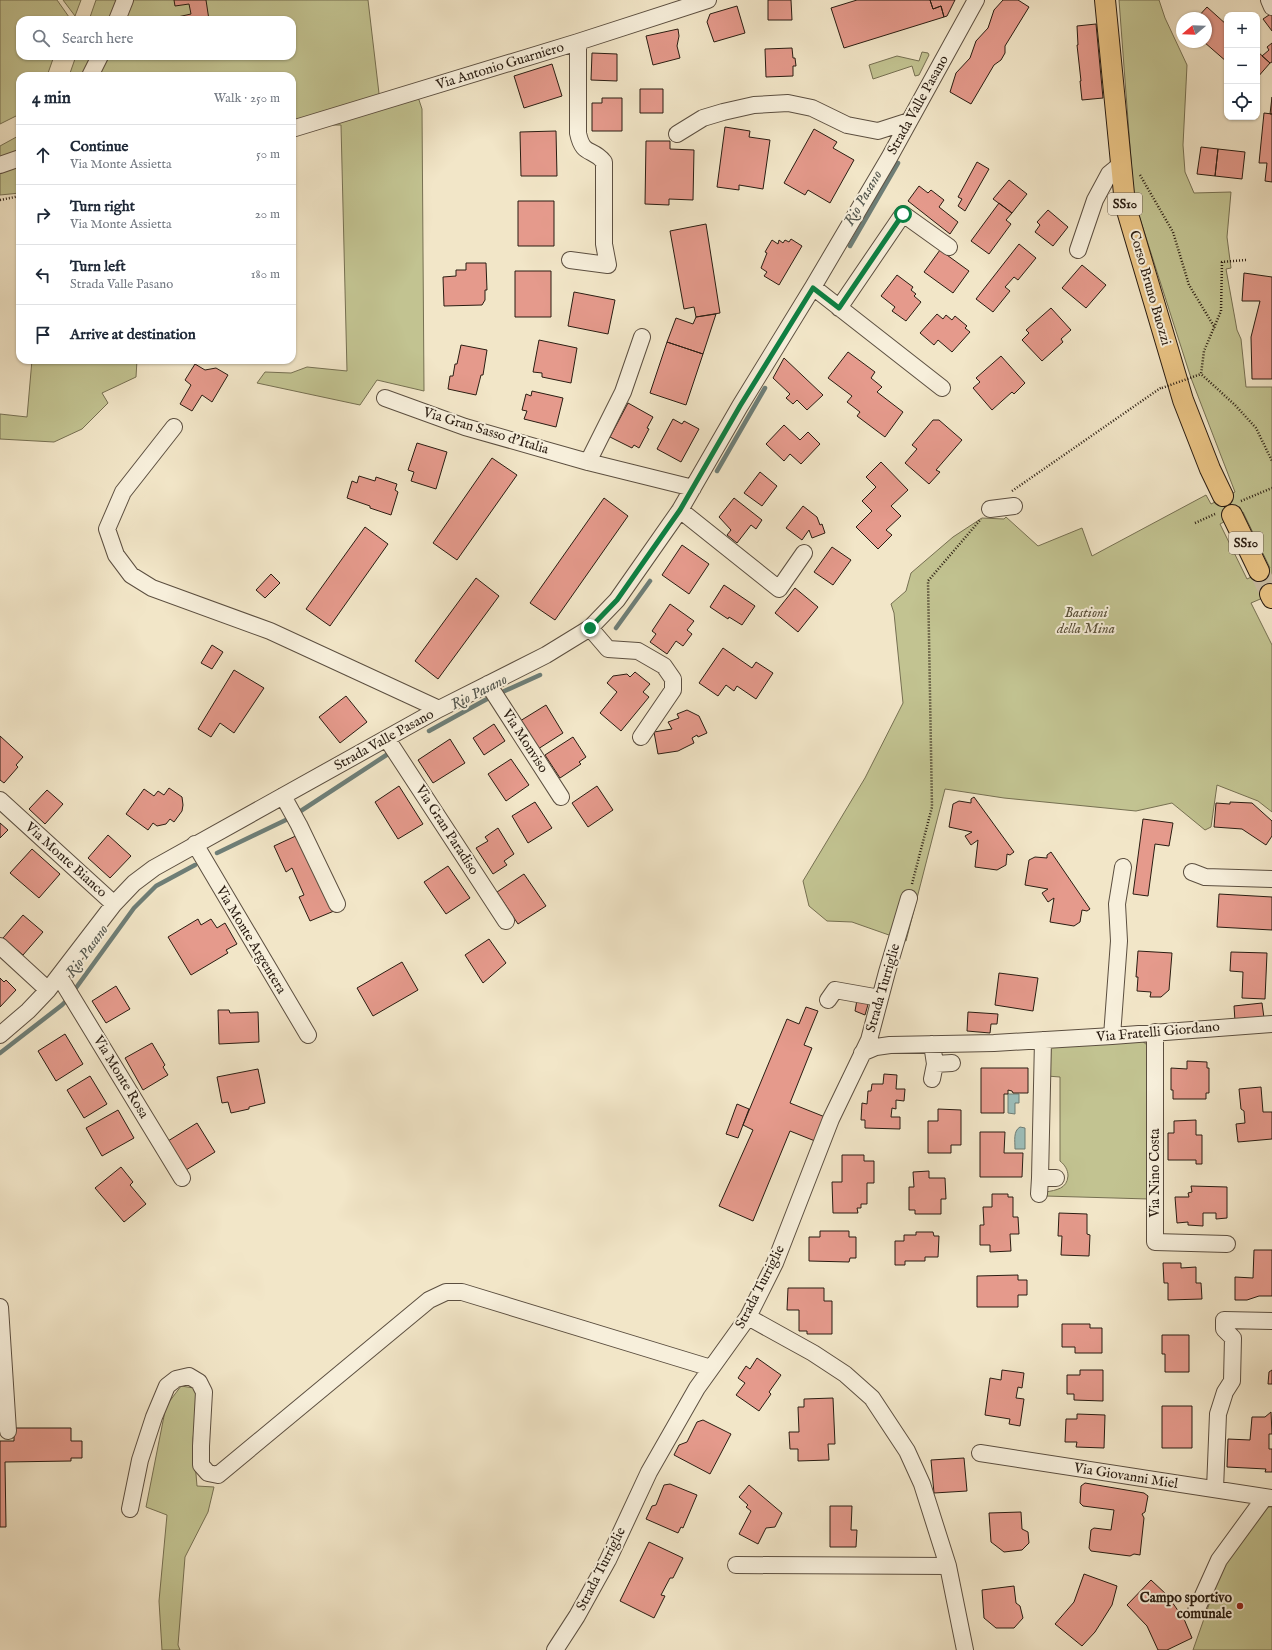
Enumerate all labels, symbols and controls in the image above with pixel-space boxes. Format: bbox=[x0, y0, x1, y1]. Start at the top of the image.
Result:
north arrow bbox=[1176, 12, 1212, 48]
map controls bbox=[1224, 12, 1260, 120]
button: + bbox=[1224, 12, 1260, 48]
search box bbox=[16, 16, 296, 60]
icon: search bbox=[30, 27, 52, 49]
text: Search here bbox=[62, 29, 133, 48]
street label: Via Antonio Guarniero bbox=[433, 38, 567, 94]
button: − bbox=[1224, 48, 1260, 84]
street label: Strada Valle Pasano bbox=[883, 52, 953, 158]
button: locate bbox=[1224, 84, 1260, 120]
text: 4 min bbox=[32, 88, 71, 109]
text: Walk · 250 m bbox=[214, 90, 280, 107]
text: Continue bbox=[70, 137, 128, 156]
icon: ahead bbox=[32, 144, 54, 166]
text: 50 m bbox=[256, 146, 280, 163]
text: Via Monte Assietta bbox=[70, 156, 172, 173]
water label: Rio Pasano bbox=[840, 167, 886, 229]
road number: SS10 bbox=[1108, 193, 1142, 215]
text: Turn right bbox=[70, 197, 135, 216]
icon: right bbox=[32, 204, 54, 226]
route start bbox=[894, 205, 912, 223]
text: 20 m bbox=[255, 206, 280, 223]
text: Via Monte Assietta bbox=[70, 216, 172, 233]
street label: Corso Bruno Buozzi bbox=[1125, 228, 1175, 348]
text: Turn left bbox=[70, 257, 126, 276]
icon: left bbox=[32, 264, 54, 286]
text: 180 m bbox=[251, 266, 280, 283]
text: Strada Valle Pasano bbox=[70, 276, 173, 293]
icon: arrive bbox=[32, 324, 54, 346]
text: Arrive at destination bbox=[70, 325, 196, 344]
street label: Via Gran Sasso d'Italia bbox=[420, 403, 552, 459]
road number: SS10 bbox=[1229, 532, 1263, 554]
park label: Bastioni della Mina bbox=[1056, 604, 1115, 638]
route end bbox=[581, 619, 599, 637]
water label: Rio Pasano bbox=[448, 670, 510, 714]
street label: Strada Valle Pasano bbox=[331, 705, 437, 775]
street label: Via Monviso bbox=[497, 705, 552, 777]
street label: Via Gran Paradiso bbox=[411, 781, 483, 879]
street label: Via Monte Bianco bbox=[20, 818, 111, 902]
street label: Via Monte Argentera bbox=[211, 882, 291, 998]
water label: Rio Pasano bbox=[61, 921, 113, 981]
street label: Strada Turriglie bbox=[862, 941, 904, 1034]
street label: Via Fratelli Giordano bbox=[1095, 1018, 1221, 1046]
street label: Via Monte Rosa bbox=[89, 1032, 153, 1122]
street label: Via Nino Costa bbox=[1146, 1127, 1164, 1219]
street label: Strada Turriglie bbox=[731, 1242, 789, 1332]
street label: Via Giovanni Miel bbox=[1072, 1459, 1180, 1493]
street label: Strada Turriglie bbox=[572, 1524, 630, 1614]
place label: Campo sportivo comunale bbox=[1140, 1589, 1233, 1623]
marker: Campo sportivo comunale bbox=[1235, 1601, 1245, 1611]

